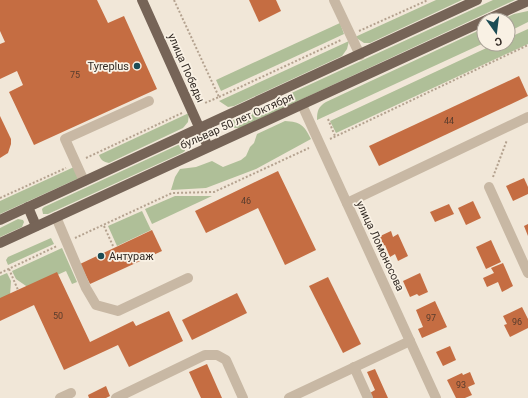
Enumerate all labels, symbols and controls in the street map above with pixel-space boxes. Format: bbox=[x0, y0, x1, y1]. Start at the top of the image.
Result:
north arrow bbox=[476, 12, 516, 52]
street label: улица Победы bbox=[165, 31, 207, 105]
text: С bbox=[493, 34, 503, 48]
place label: Tyreplus bbox=[88, 60, 129, 73]
marker: Tyreplus bbox=[132, 61, 142, 71]
house number: 75 bbox=[70, 70, 80, 80]
street label: бульвар 50 лет Октября bbox=[178, 90, 296, 152]
house number: 44 bbox=[444, 116, 454, 126]
house number: 46 bbox=[241, 196, 251, 206]
street label: улица Ломоносова bbox=[353, 199, 407, 293]
place label: Антураж bbox=[109, 250, 154, 263]
marker: Антураж bbox=[96, 251, 106, 261]
house number: 50 bbox=[53, 311, 63, 321]
house number: 97 bbox=[426, 313, 436, 323]
house number: 96 bbox=[512, 317, 522, 327]
house number: 93 bbox=[456, 380, 466, 390]

